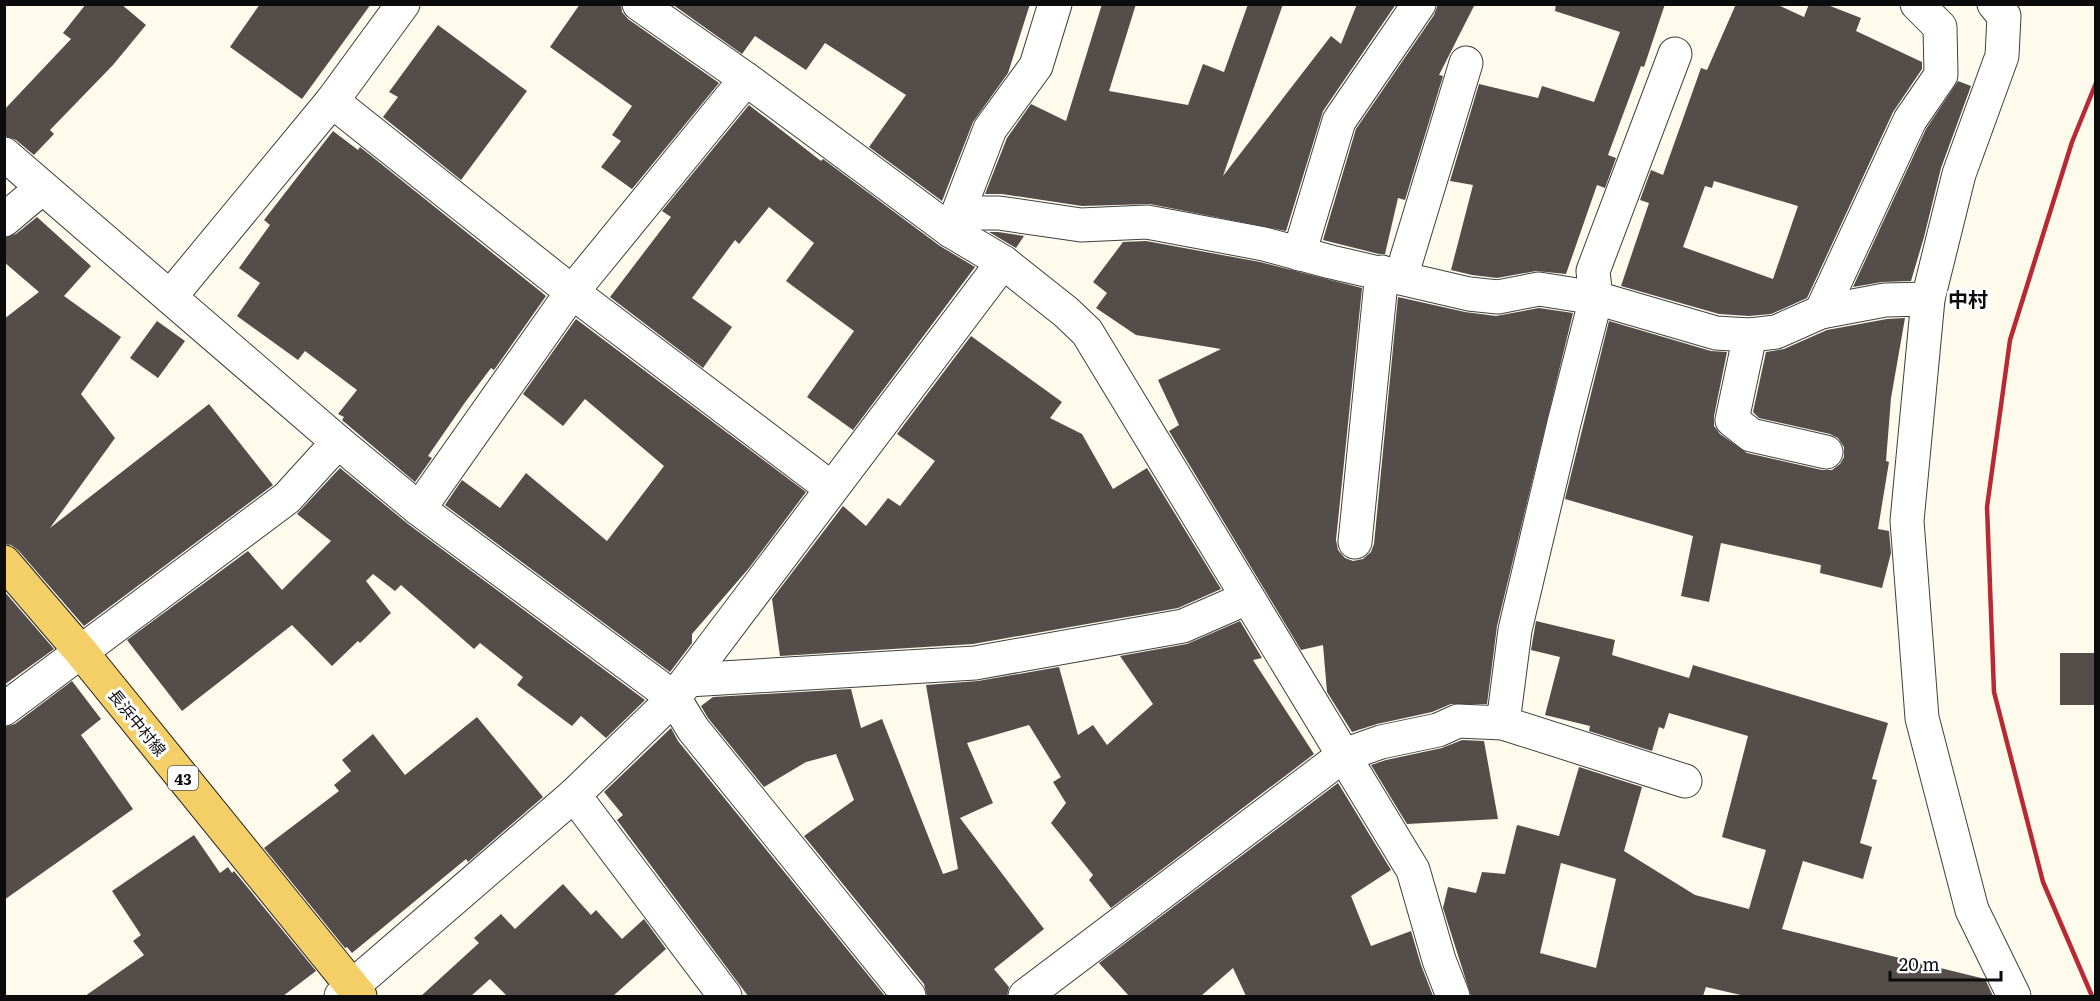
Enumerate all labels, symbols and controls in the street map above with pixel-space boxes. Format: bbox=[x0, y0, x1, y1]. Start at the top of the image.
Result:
district label: 中村 bbox=[1948, 283, 1988, 313]
street label: 長浜中村線 bbox=[103, 683, 173, 761]
road number: 43 bbox=[168, 766, 198, 790]
scale bar bbox=[1890, 944, 2001, 982]
text: 20 m bbox=[1899, 950, 1940, 977]

